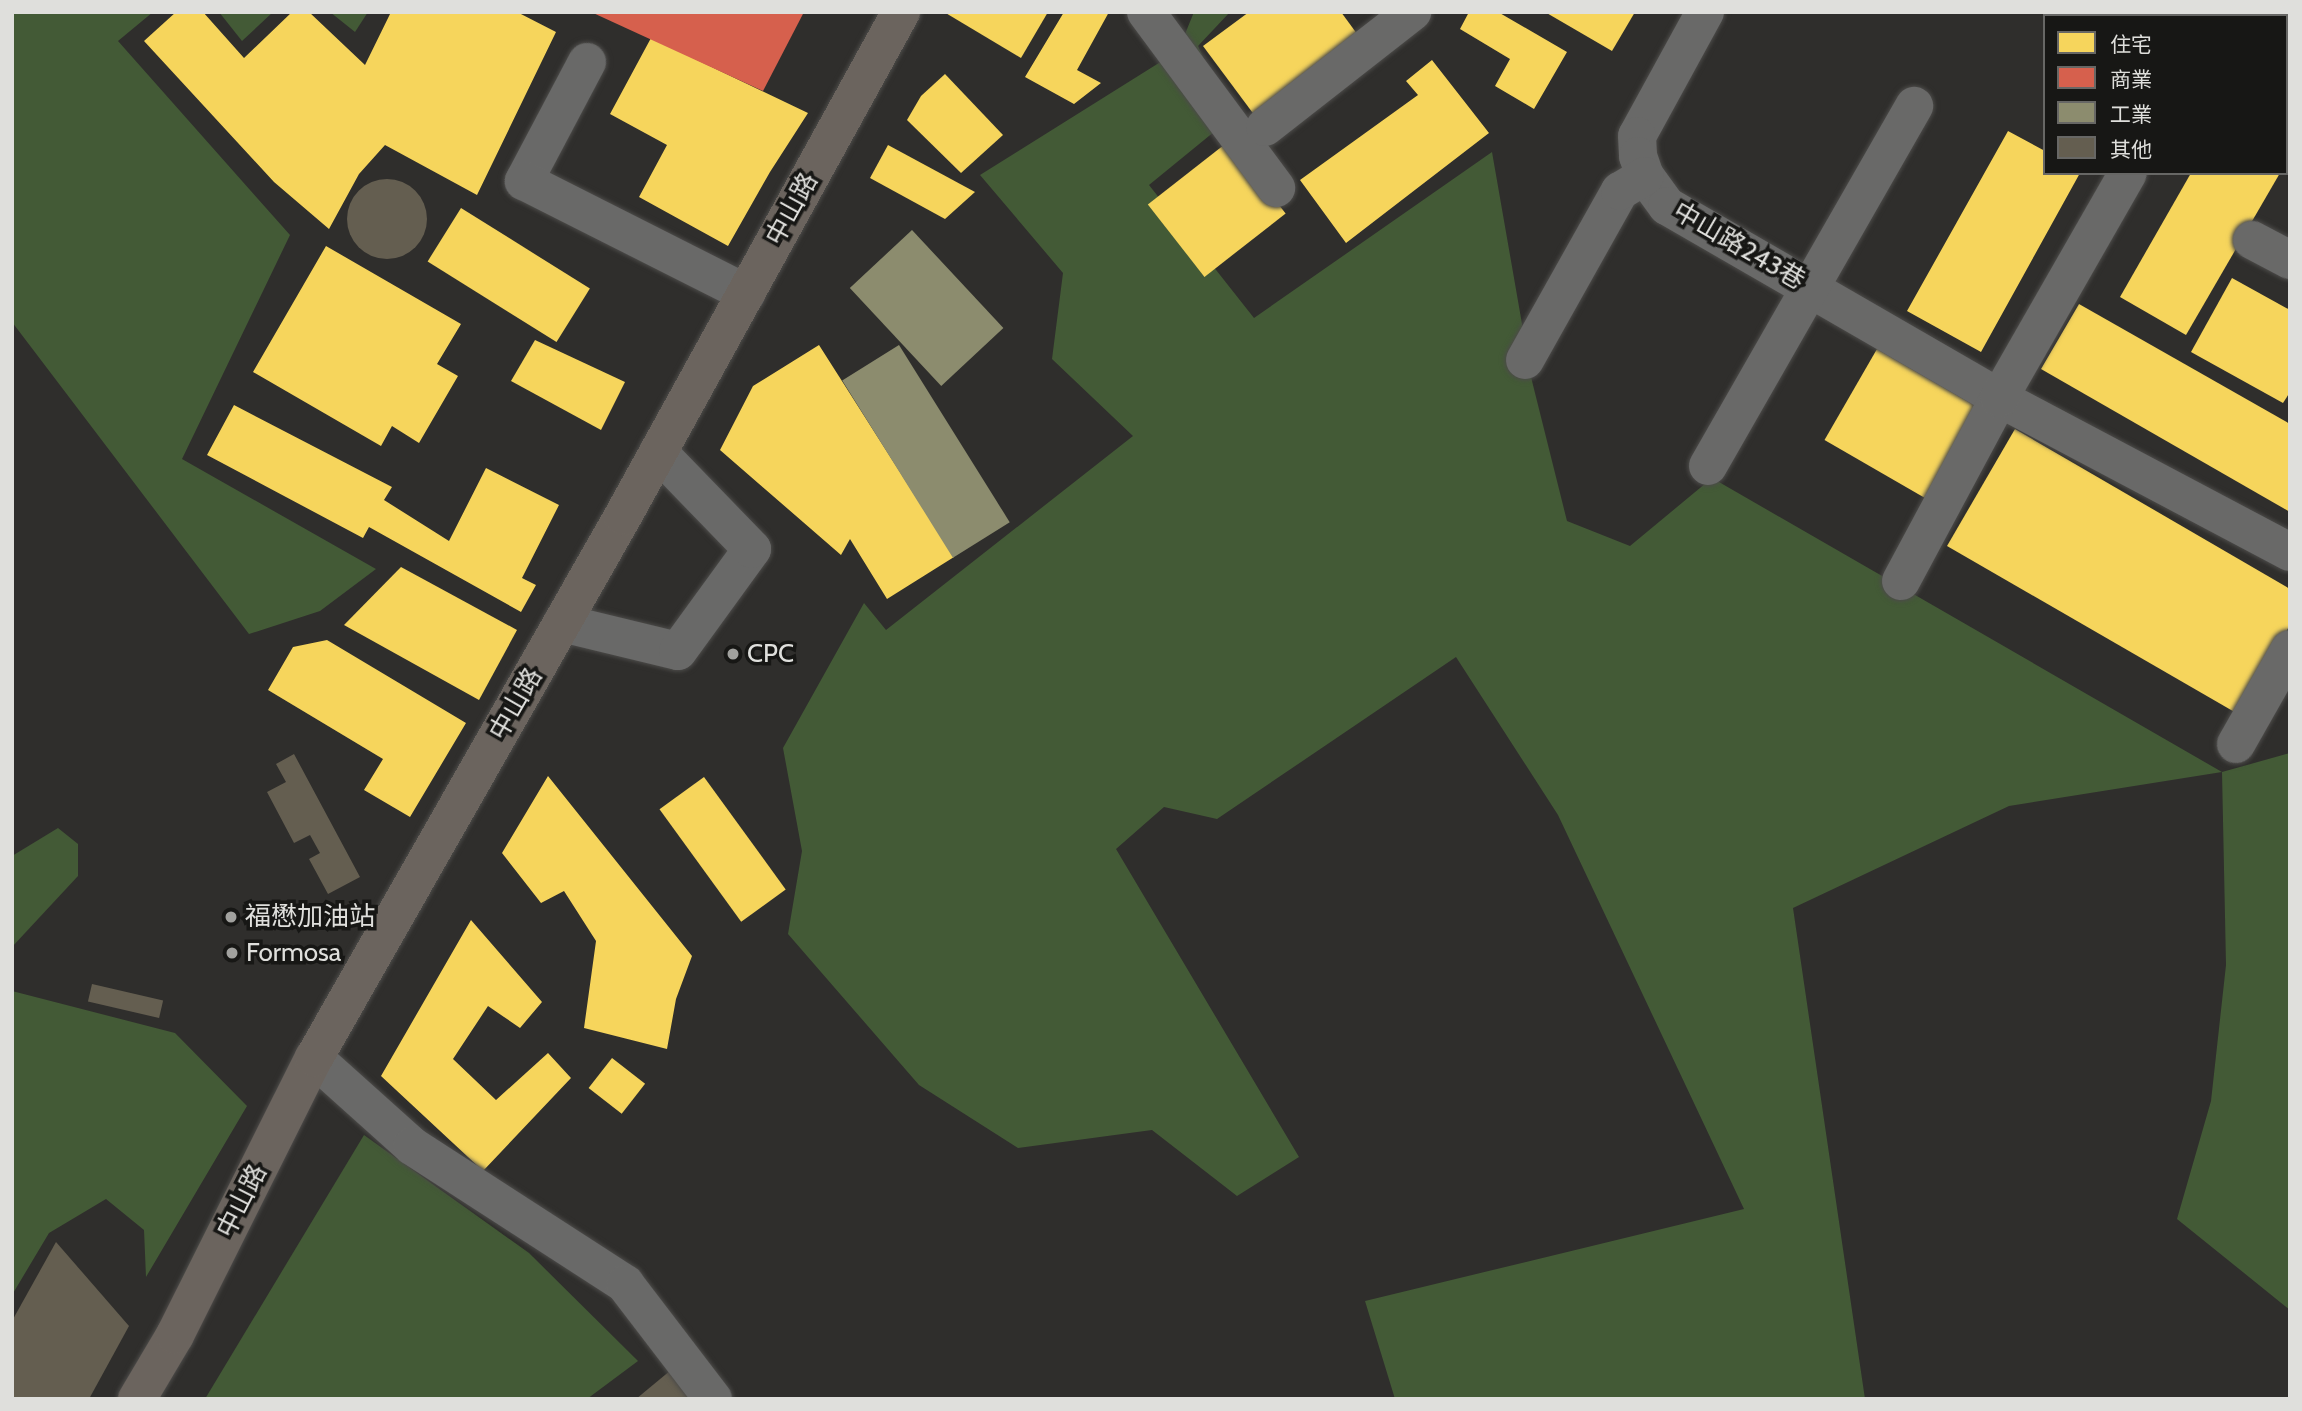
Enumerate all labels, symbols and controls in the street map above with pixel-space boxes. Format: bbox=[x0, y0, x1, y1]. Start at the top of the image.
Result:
legend bbox=[2043, 14, 2288, 175]
text: 住宅 bbox=[2110, 32, 2152, 57]
text: 商業 bbox=[2110, 67, 2152, 92]
text: 工業 bbox=[2110, 102, 2152, 127]
text: 其他 bbox=[2110, 137, 2152, 162]
street label: 中山路 bbox=[759, 167, 825, 251]
street label: 中山路243巷 bbox=[1668, 196, 1810, 296]
place label: CPC bbox=[747, 638, 794, 670]
marker: CPC bbox=[725, 646, 741, 662]
street label: 中山路 bbox=[483, 662, 549, 746]
place label: 福懋加油站 bbox=[245, 901, 375, 933]
marker: 福懋加油站 bbox=[223, 909, 239, 925]
place label: Formosa bbox=[246, 937, 341, 969]
marker: Formosa bbox=[224, 945, 240, 961]
street label: 中山路 bbox=[210, 1159, 274, 1243]

